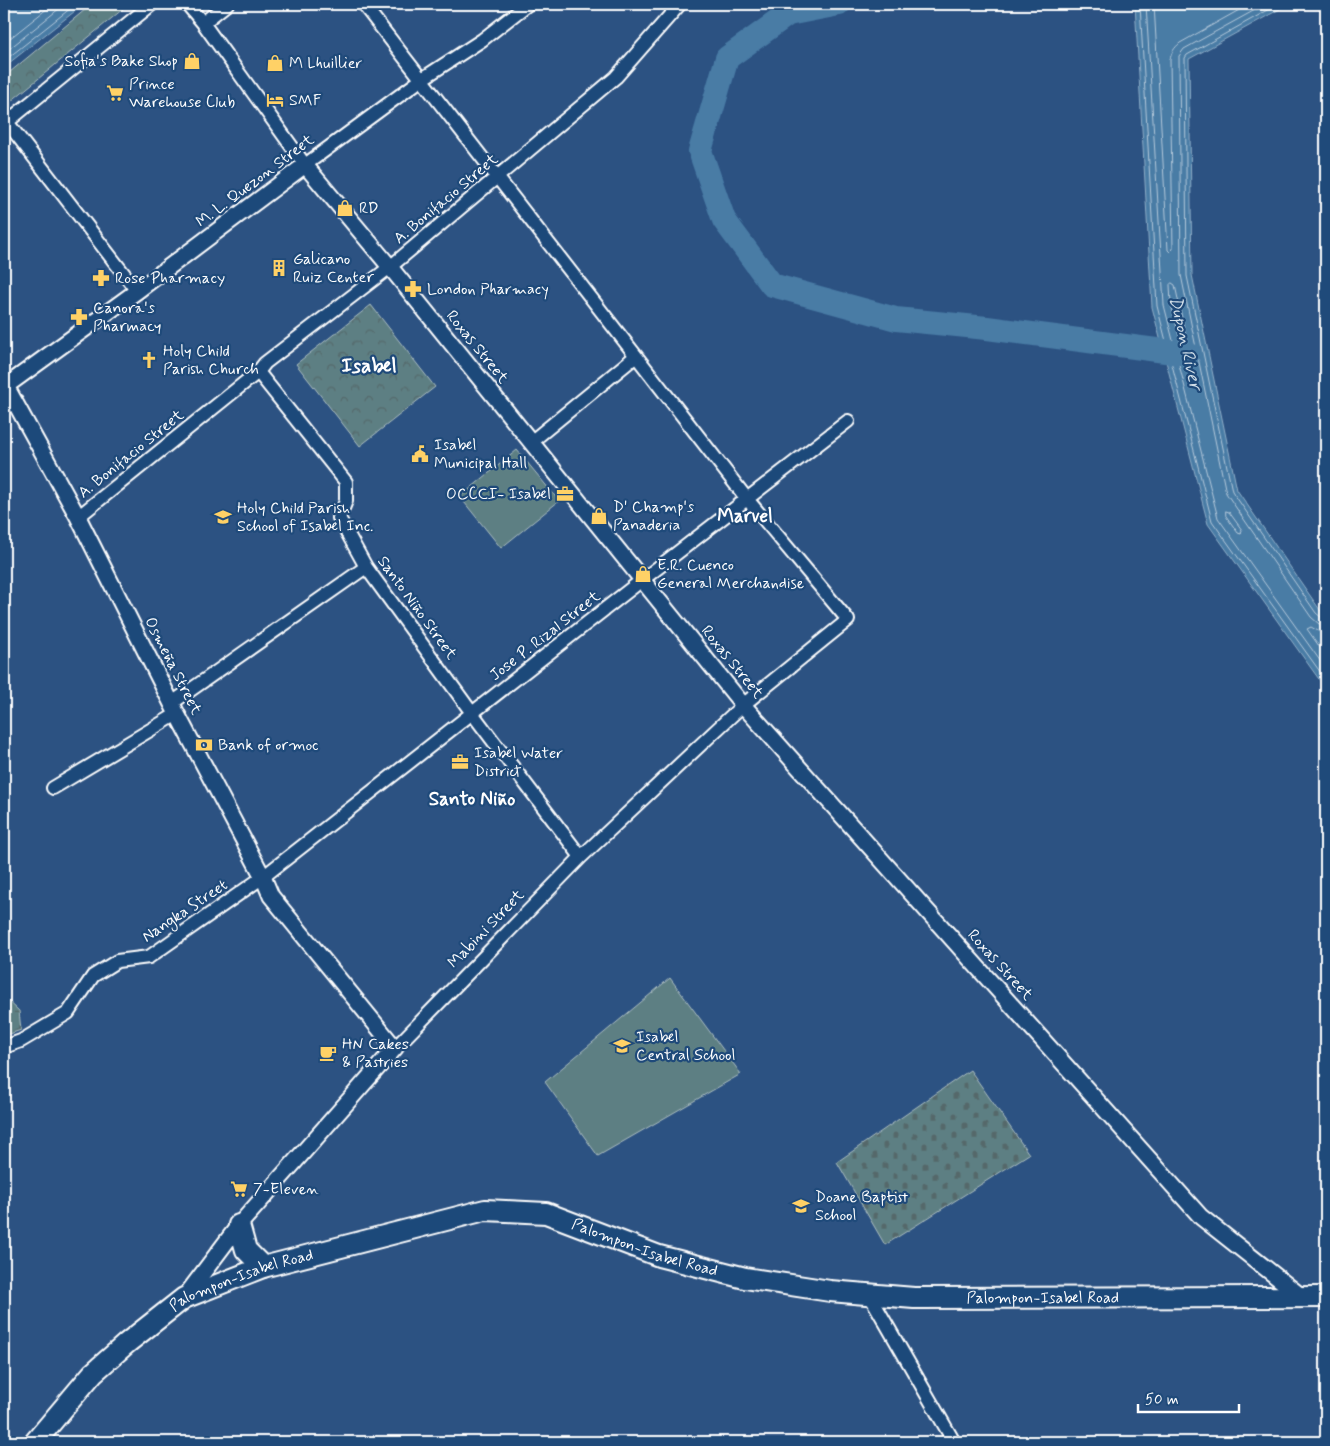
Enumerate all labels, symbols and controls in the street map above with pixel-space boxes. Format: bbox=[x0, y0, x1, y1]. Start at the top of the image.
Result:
place label: Sofia's Bake Shop bbox=[65, 51, 178, 72]
shop icon: Sofia's Bake Shop bbox=[182, 51, 202, 71]
shop icon: M Lhuillier bbox=[265, 53, 285, 73]
place label: M Lhuillier bbox=[289, 53, 362, 74]
place label: Prince Warehouse Club bbox=[129, 74, 235, 113]
supermarket icon: Prince Warehouse Club bbox=[105, 83, 125, 103]
hotel icon: SMF bbox=[265, 90, 285, 110]
place label: SMF bbox=[289, 90, 322, 111]
street label: M. L. Quezon Street bbox=[192, 129, 319, 232]
street label: A. Bonifacio Street bbox=[389, 149, 503, 249]
shop icon: RD bbox=[335, 198, 355, 218]
place label: RD bbox=[359, 198, 379, 219]
place label: Galicano Ruiz Center bbox=[293, 249, 374, 288]
building icon: Galicano Ruiz Center bbox=[269, 258, 289, 278]
pharmacy icon: Rose Pharmacy bbox=[91, 268, 111, 288]
place label: Rose Pharmacy bbox=[115, 268, 225, 289]
pharmacy icon: London Pharmacy bbox=[403, 279, 423, 299]
place label: London Pharmacy bbox=[427, 279, 549, 300]
water label: Dupon River bbox=[1163, 294, 1208, 395]
place label: Canora's Pharmacy bbox=[93, 298, 161, 337]
street label: Roxas Street bbox=[441, 306, 513, 388]
pharmacy icon: Canora's Pharmacy bbox=[69, 307, 89, 327]
place label: Holy Child Parish Church bbox=[163, 341, 259, 380]
church icon: Holy Child Parish Church bbox=[139, 350, 159, 370]
district label: Isabel bbox=[341, 352, 397, 380]
street label: A. Bonifacio Street bbox=[74, 404, 189, 503]
place label: Isabel Municipal Hall bbox=[434, 435, 527, 474]
public building icon: Isabel Municipal Hall bbox=[410, 444, 430, 464]
place label: OCCCI- Isabel bbox=[446, 484, 551, 505]
office icon: OCCCI- Isabel bbox=[555, 484, 575, 504]
place label: D' Champ's Panaderia bbox=[613, 497, 694, 536]
place label: Holy Child Parish School of Isabel Inc. bbox=[237, 498, 373, 537]
district label: Marvel bbox=[717, 504, 773, 529]
shop icon: D' Champ's Panaderia bbox=[589, 506, 609, 526]
school or university icon: Holy Child Parish School of Isabel Inc. bbox=[213, 507, 233, 527]
street label: Santo Niño Street bbox=[372, 552, 462, 664]
place label: E.R. Cuenco General Merchandise bbox=[657, 555, 805, 594]
shop icon: E.R. Cuenco General Merchandise bbox=[633, 564, 653, 584]
street label: Jose P. Rizal Street bbox=[485, 586, 605, 686]
street label: Osmeña Street bbox=[139, 614, 207, 719]
street label: Roxas Street bbox=[696, 621, 768, 703]
bank icon: Bank of ormoc bbox=[194, 735, 214, 755]
place label: Bank of ormoc bbox=[218, 735, 319, 756]
place label: Isabel Water District bbox=[474, 743, 563, 782]
office icon: Isabel Water District bbox=[450, 752, 470, 772]
district label: Santo Niño bbox=[429, 787, 515, 812]
street label: Nangka Street bbox=[138, 875, 232, 948]
street label: Mabini Street bbox=[443, 885, 529, 973]
street label: Roxas Street bbox=[963, 925, 1038, 1005]
place label: Isabel Central School bbox=[636, 1027, 736, 1066]
place label: HN Cakes & Pastries bbox=[342, 1034, 409, 1073]
school or university icon: Isabel Central School bbox=[612, 1036, 632, 1056]
cafe icon: HN Cakes & Pastries bbox=[318, 1043, 338, 1063]
supermarket icon: 7-Eleven bbox=[229, 1179, 249, 1199]
place label: 7-Eleven bbox=[253, 1179, 319, 1200]
place label: Doane Baptist School bbox=[815, 1187, 908, 1226]
school or university icon: Doane Baptist School bbox=[791, 1196, 811, 1216]
street label: Palompon-Isabel Road bbox=[569, 1213, 720, 1281]
street label: Palompon-Isabel Road bbox=[165, 1244, 315, 1316]
street label: Palompon-Isabel Road bbox=[966, 1287, 1119, 1308]
scale bar bbox=[1138, 1381, 1239, 1413]
text: 50 m bbox=[1145, 1390, 1179, 1410]

